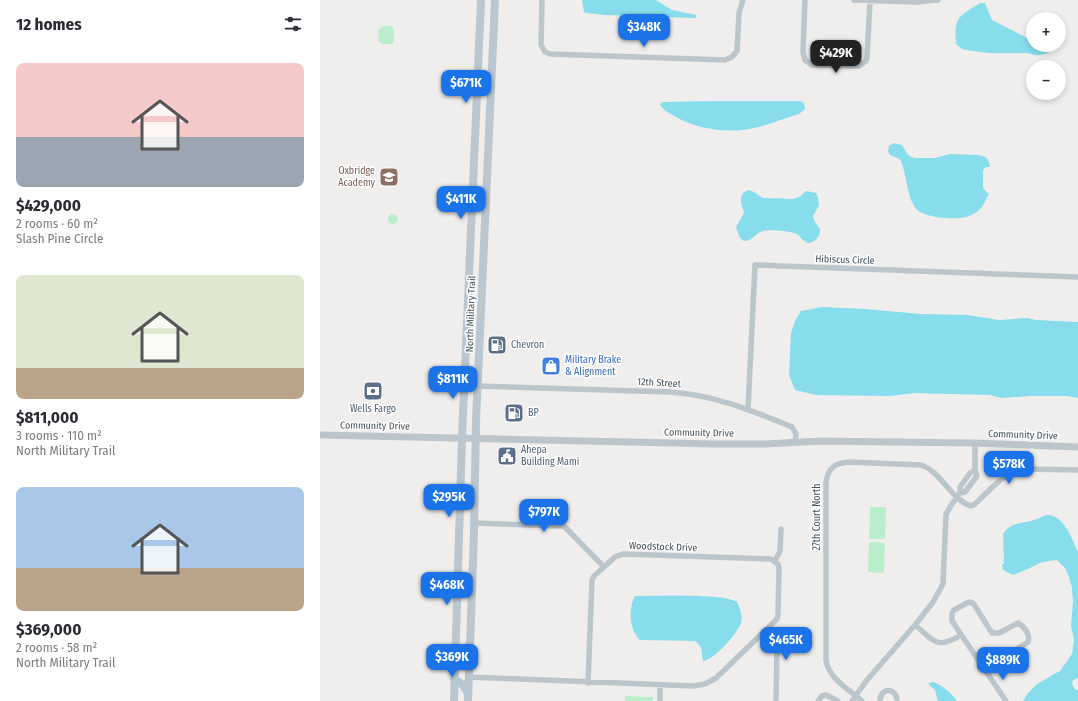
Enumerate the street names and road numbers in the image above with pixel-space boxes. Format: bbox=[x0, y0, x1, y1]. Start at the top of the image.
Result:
street label: Hibiscus Circle bbox=[815, 253, 875, 267]
street label: North Military Trail bbox=[464, 275, 478, 352]
street label: 12th Street bbox=[637, 376, 682, 390]
street label: Community Drive bbox=[340, 419, 410, 433]
street label: Community Drive bbox=[664, 426, 734, 440]
street label: Community Drive bbox=[988, 428, 1058, 442]
street label: 27th Court North bbox=[811, 483, 823, 551]
street label: Woodstock Drive bbox=[629, 540, 697, 554]

